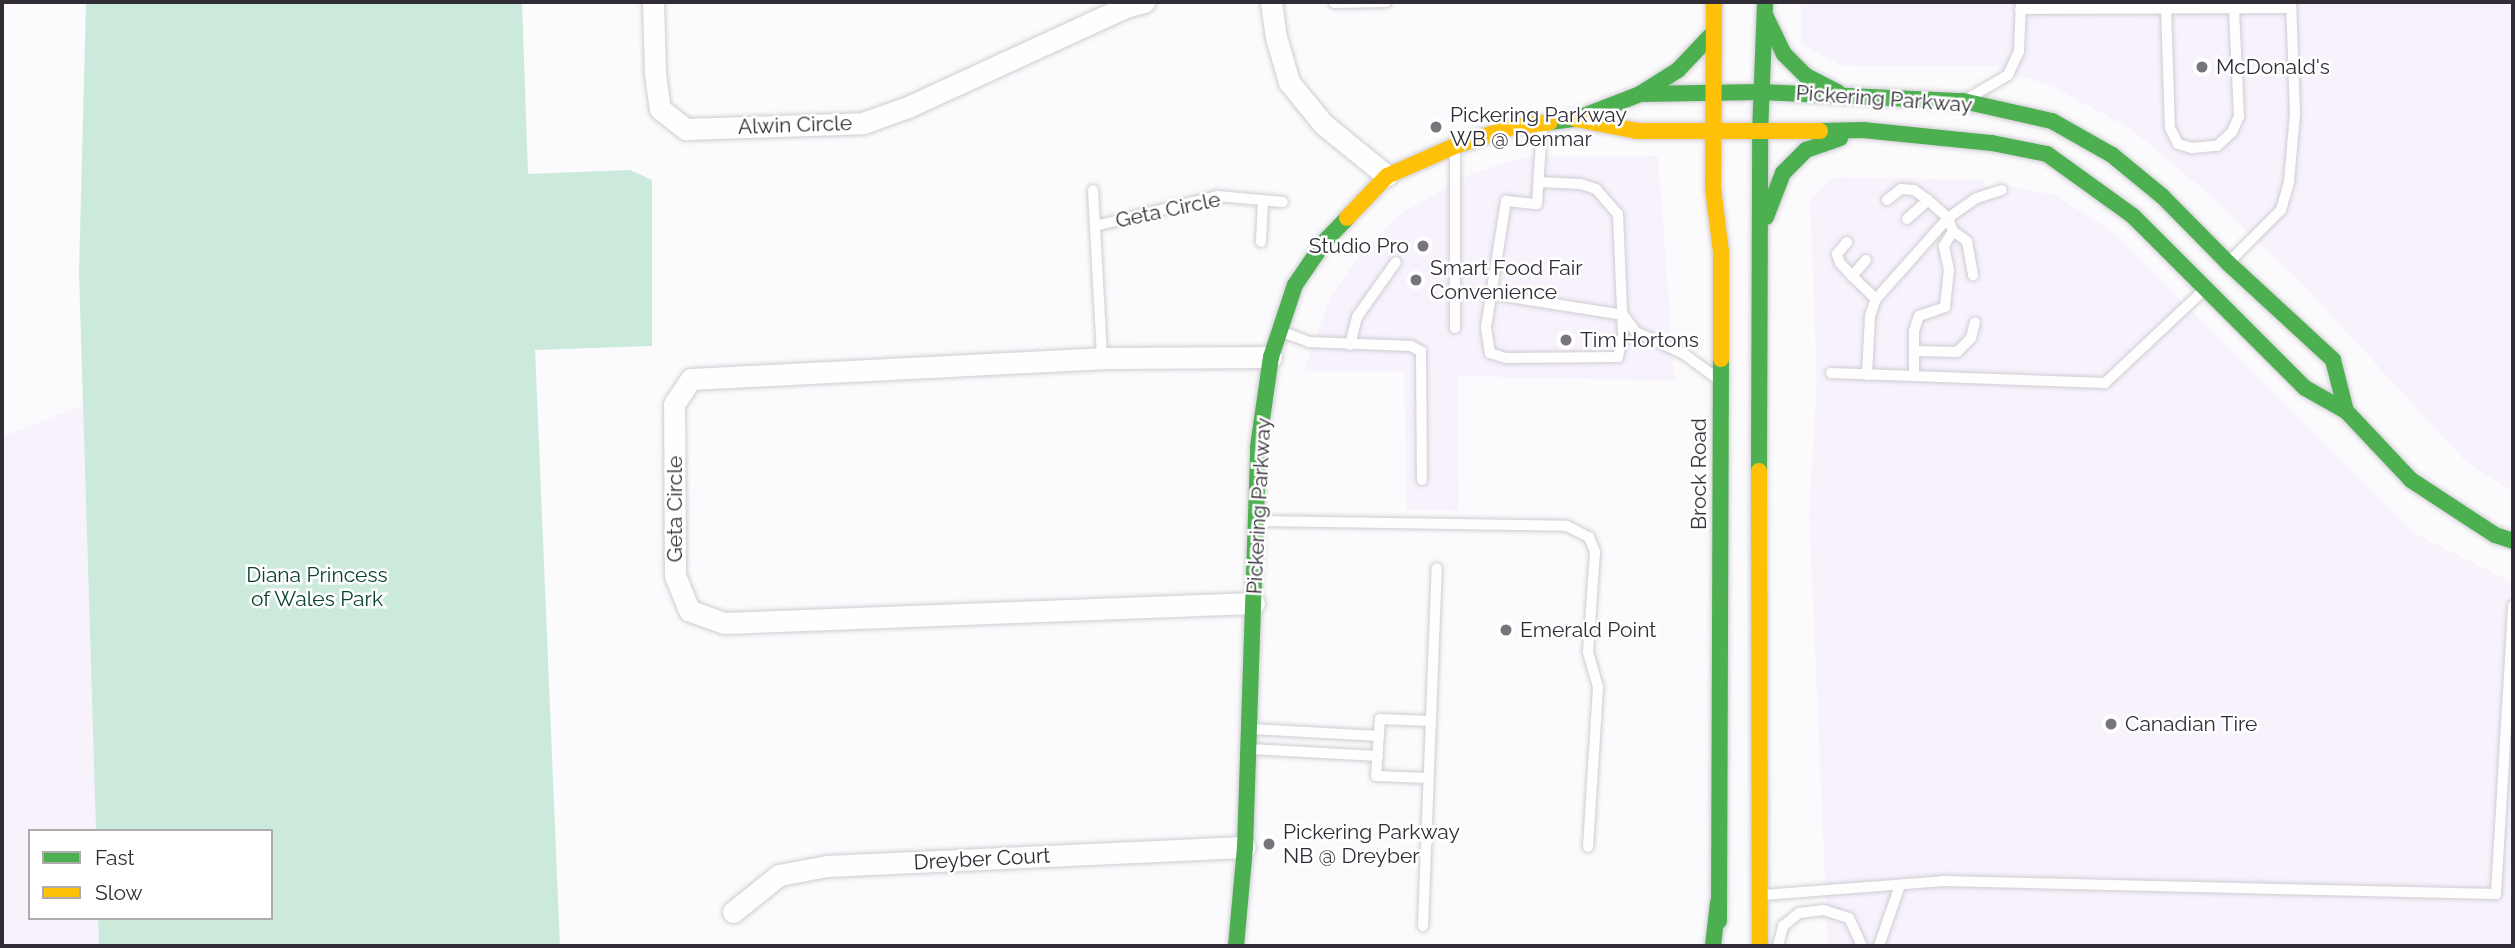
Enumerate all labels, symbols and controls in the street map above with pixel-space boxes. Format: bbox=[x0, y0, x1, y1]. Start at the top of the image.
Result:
place label: McDonald's bbox=[2216, 54, 2330, 80]
marker: McDonald's bbox=[2194, 59, 2210, 75]
street label: Pickering Parkway bbox=[1795, 80, 1973, 118]
place label: Pickering Parkway WB @ Denmar bbox=[1450, 102, 1627, 152]
street label: Alwin Circle bbox=[737, 110, 853, 140]
marker: Pickering Parkway WB @ Denmar bbox=[1428, 119, 1444, 135]
street label: Geta Circle bbox=[1113, 187, 1223, 233]
place label: Studio Pro bbox=[1309, 233, 1409, 259]
marker: Studio Pro bbox=[1415, 238, 1431, 254]
place label: Smart Food Fair Convenience bbox=[1430, 255, 1583, 305]
marker: Smart Food Fair Convenience bbox=[1408, 272, 1424, 288]
place label: Tim Hortons bbox=[1580, 327, 1699, 353]
marker: Tim Hortons bbox=[1558, 332, 1574, 348]
street label: Pickering Parkway bbox=[1242, 417, 1276, 595]
street label: Brock Road bbox=[1686, 418, 1712, 530]
street label: Geta Circle bbox=[662, 456, 688, 562]
park label: Diana Princess of Wales Park bbox=[246, 562, 388, 612]
place label: Emerald Point bbox=[1520, 617, 1656, 643]
marker: Emerald Point bbox=[1498, 622, 1514, 638]
place label: Canadian Tire bbox=[2125, 711, 2258, 737]
marker: Canadian Tire bbox=[2103, 716, 2119, 732]
place label: Pickering Parkway NB @ Dreyber bbox=[1283, 819, 1460, 869]
legend bbox=[28, 829, 273, 920]
marker: Pickering Parkway NB @ Dreyber bbox=[1261, 836, 1277, 852]
street label: Dreyber Court bbox=[913, 843, 1051, 875]
text: Fast bbox=[95, 845, 135, 870]
text: Slow bbox=[95, 880, 143, 905]

